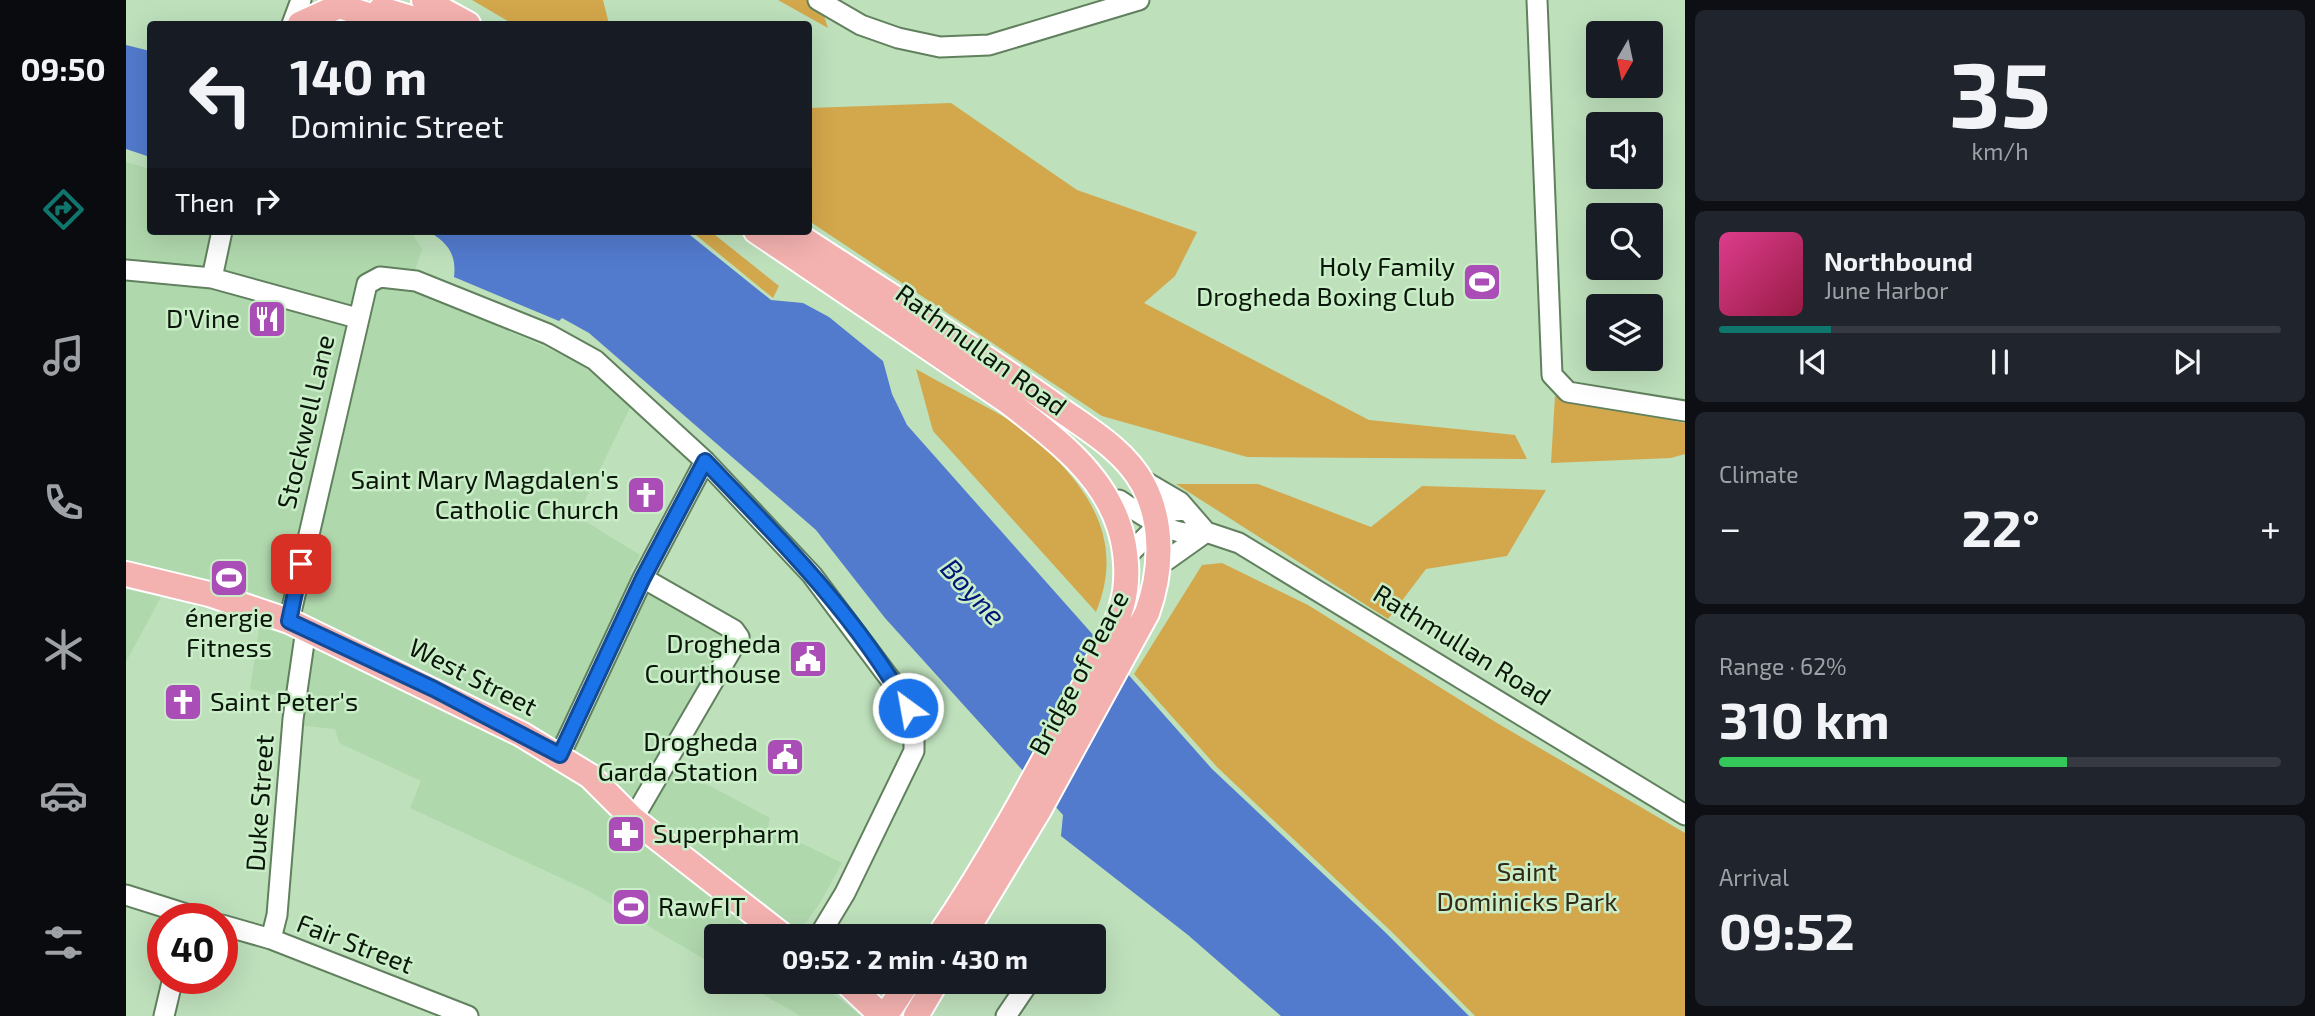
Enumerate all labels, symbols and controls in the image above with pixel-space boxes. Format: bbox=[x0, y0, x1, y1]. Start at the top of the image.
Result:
north arrow bbox=[1586, 21, 1662, 98]
map controls bbox=[1586, 21, 1663, 371]
text: 35 bbox=[1949, 37, 2051, 146]
text: 140 m bbox=[290, 46, 427, 105]
text: 09:50 bbox=[20, 49, 106, 87]
icon: left bbox=[175, 49, 266, 140]
text: Dominic Street bbox=[290, 106, 504, 144]
button: sound bbox=[1586, 112, 1663, 189]
text: km/h bbox=[1971, 137, 2029, 165]
icon: right bbox=[248, 182, 286, 220]
icon: directions bbox=[39, 185, 88, 234]
text: Then bbox=[175, 186, 234, 217]
button: search bbox=[1586, 203, 1663, 280]
text: Northbound bbox=[1824, 245, 1973, 276]
place label: Holy Family Drogheda Boxing Club bbox=[1196, 250, 1455, 311]
sports icon: Holy Family Drogheda Boxing Club bbox=[1461, 261, 1503, 303]
street label: Rathmullan Road bbox=[890, 276, 1073, 421]
text: June Harbor bbox=[1824, 276, 1948, 304]
button: layers bbox=[1586, 294, 1663, 371]
restaurant icon: D'Vine bbox=[246, 298, 288, 340]
place label: D'Vine bbox=[166, 302, 240, 333]
icon: music bbox=[39, 331, 88, 380]
street label: Stockwell Lane bbox=[269, 332, 340, 512]
icon: previous bbox=[1794, 343, 1832, 381]
icon: pause bbox=[1981, 343, 2019, 381]
icon: next bbox=[2168, 343, 2206, 381]
text: Climate bbox=[1719, 460, 1799, 488]
place label: Saint Mary Magdalen's Catholic Church bbox=[351, 463, 619, 524]
church icon: Saint Mary Magdalen's Catholic Church bbox=[625, 474, 667, 516]
icon: phone bbox=[39, 478, 88, 527]
text: 22° bbox=[1961, 495, 2040, 557]
text: − bbox=[1719, 504, 1741, 550]
text: + bbox=[2260, 504, 2281, 550]
pin bbox=[271, 534, 331, 594]
icon: arrive bbox=[282, 545, 320, 583]
water label: Boyne bbox=[934, 551, 1013, 632]
sports icon: énergie Fitness bbox=[208, 557, 250, 599]
street label: Rathmullan Road bbox=[1368, 577, 1557, 711]
street label: Bridge of Peace bbox=[1021, 585, 1134, 760]
place label: énergie Fitness bbox=[185, 601, 273, 662]
icon: climate bbox=[39, 625, 88, 674]
place label: Drogheda Courthouse bbox=[644, 627, 781, 688]
street label: West Street bbox=[405, 630, 543, 721]
public building icon: Drogheda Courthouse bbox=[787, 638, 829, 680]
text: Range · 62% bbox=[1719, 652, 1847, 680]
position arrow bbox=[871, 671, 945, 745]
church icon: Saint Peter's bbox=[162, 681, 204, 723]
place label: Saint Peter's bbox=[210, 685, 358, 716]
text: 310 km bbox=[1719, 687, 1890, 749]
place label: Drogheda Garda Station bbox=[597, 725, 758, 786]
street label: Duke Street bbox=[238, 733, 279, 872]
public building icon: Drogheda Garda Station bbox=[764, 736, 806, 778]
icon: car bbox=[39, 771, 88, 820]
pharmacy icon: Superpharm bbox=[605, 813, 647, 855]
place label: Superpharm bbox=[653, 817, 800, 848]
park label: Saint Dominicks Park bbox=[1437, 855, 1617, 916]
text: Arrival bbox=[1719, 863, 1789, 891]
sports icon: RawFIT bbox=[610, 886, 652, 928]
place label: RawFIT bbox=[658, 890, 746, 921]
text: 09:52 bbox=[1719, 898, 1855, 960]
speed limit sign: 40 bbox=[147, 903, 238, 994]
street label: Fair Street bbox=[293, 906, 418, 979]
icon: filters bbox=[39, 918, 88, 967]
text: 09:52 · 2 min · 430 m bbox=[782, 943, 1028, 974]

